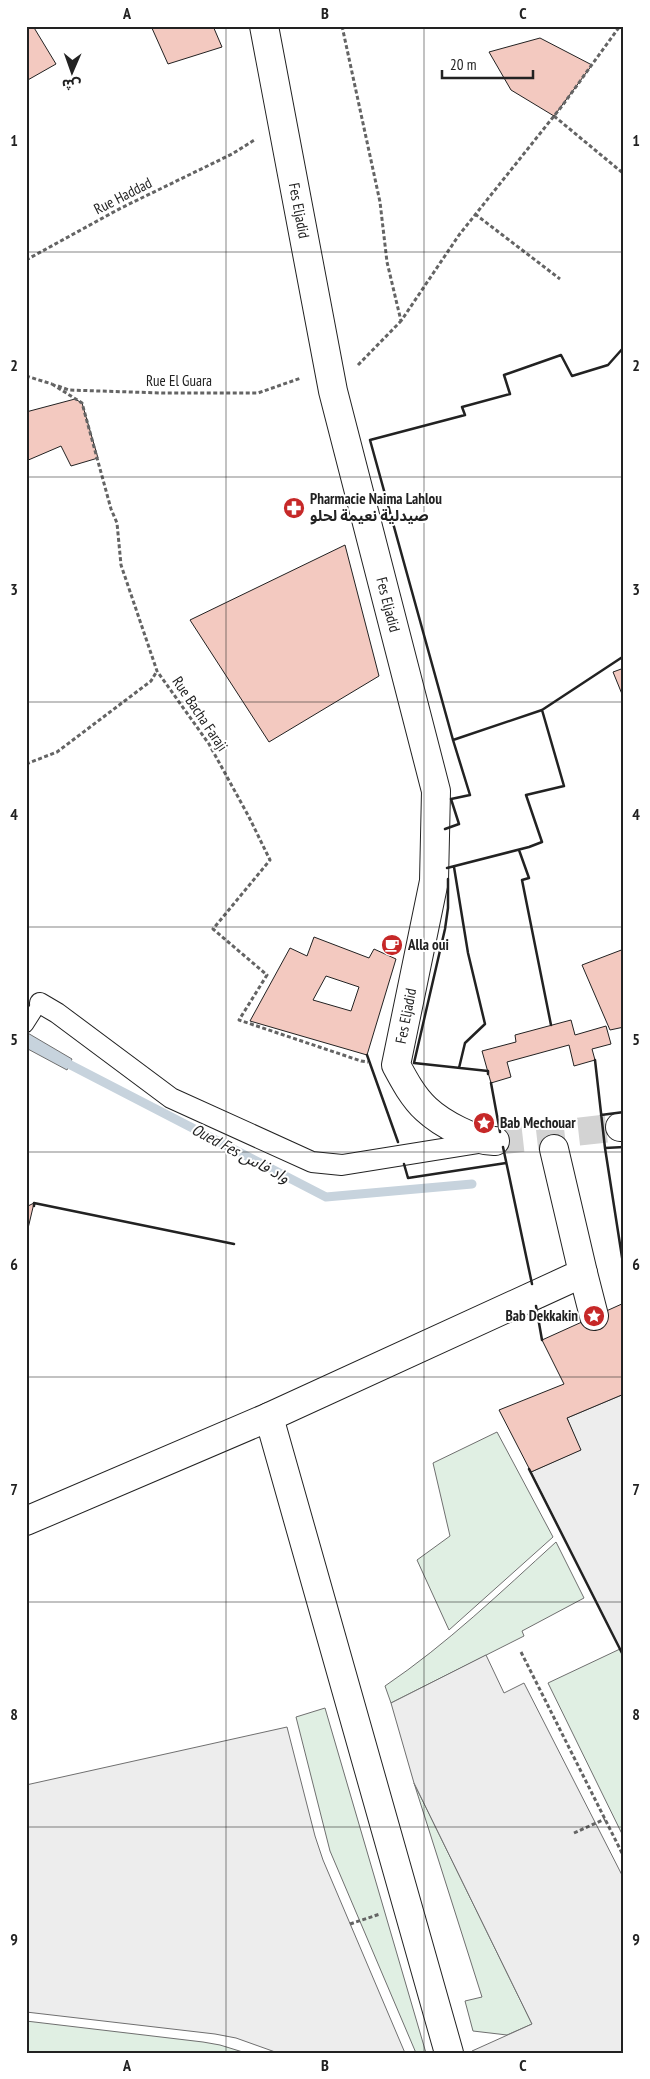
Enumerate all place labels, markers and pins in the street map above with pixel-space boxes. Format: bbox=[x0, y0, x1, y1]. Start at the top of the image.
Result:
place label: Pharmacie Naima Lahlou صيدلية نعيمة لحلو bbox=[310, 489, 442, 525]
pharmacy icon: Pharmacie Naima Lahlou صيدلية نعيمة لحلو bbox=[282, 496, 306, 520]
cafe icon: Alla oui bbox=[380, 933, 404, 957]
place label: Alla oui bbox=[407, 935, 449, 954]
place icon: Bab Mechouar bbox=[472, 1111, 496, 1135]
place label: Bab Mechouar bbox=[500, 1113, 576, 1132]
place icon: Bab Dekkakin bbox=[582, 1304, 606, 1328]
place label: Bab Dekkakin bbox=[505, 1306, 578, 1325]

